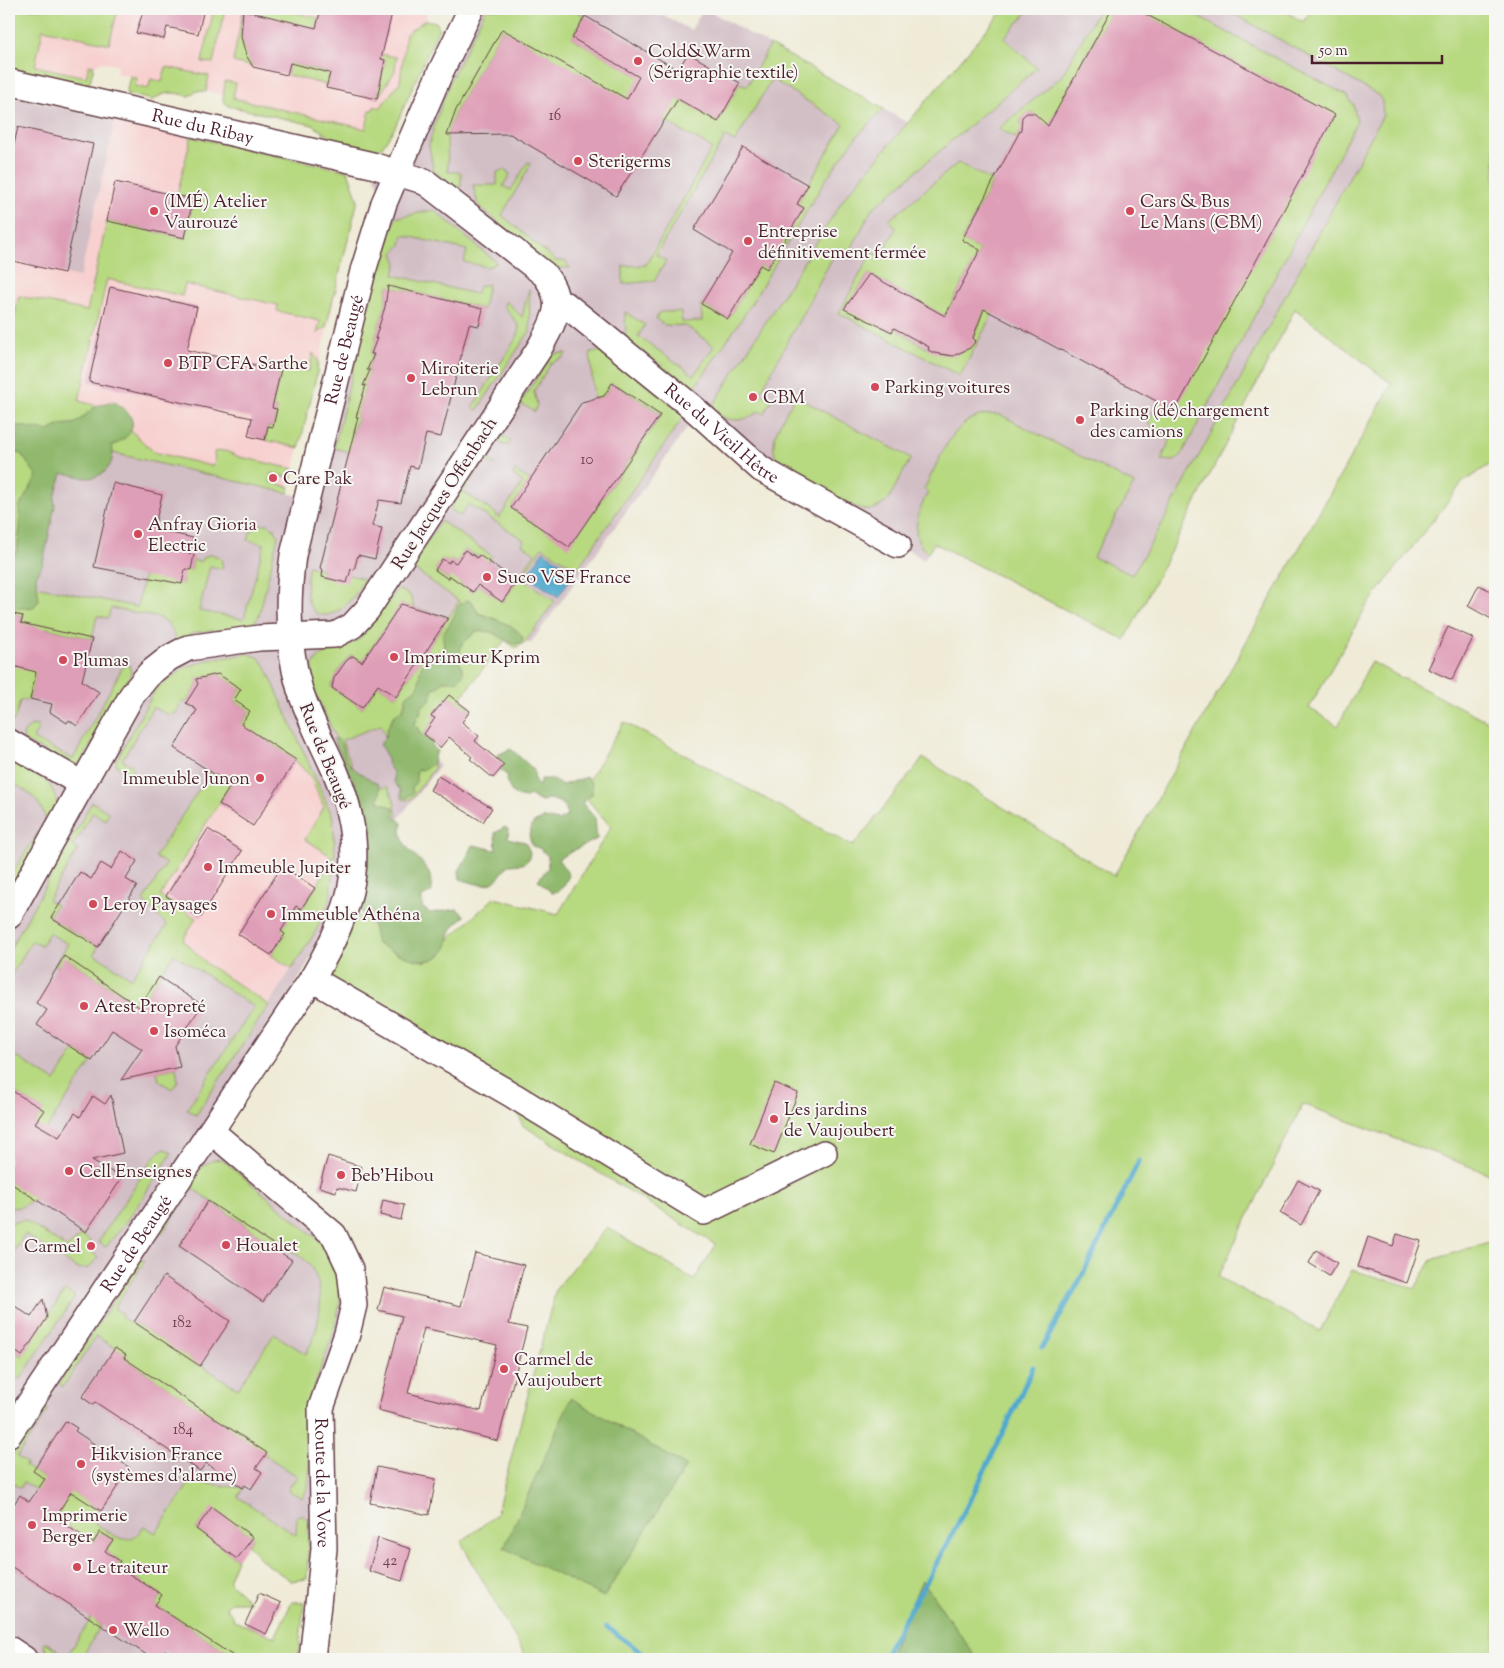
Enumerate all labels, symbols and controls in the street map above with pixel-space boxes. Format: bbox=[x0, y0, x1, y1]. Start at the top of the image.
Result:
scale bar bbox=[1312, 32, 1442, 64]
place label: Cold&Warm (Sérigraphie textile) bbox=[648, 40, 798, 87]
text: 50 m bbox=[1318, 41, 1348, 62]
marker: Cold&Warm (Sérigraphie textile) bbox=[632, 55, 644, 67]
street label: Rue du Ribay bbox=[149, 104, 256, 153]
house number: 16 bbox=[549, 106, 561, 127]
place label: Sterigerms bbox=[588, 150, 671, 176]
marker: Sterigerms bbox=[572, 155, 584, 167]
place label: (IMÉ) Atelier Vaurouzé bbox=[164, 190, 267, 237]
place label: Cars & Bus Le Mans (CBM) bbox=[1140, 190, 1262, 237]
marker: (IMÉ) Atelier Vaurouzé bbox=[148, 205, 160, 217]
marker: Cars & Bus Le Mans (CBM) bbox=[1124, 205, 1136, 217]
place label: Entreprise définitivement fermée bbox=[758, 220, 926, 267]
marker: Entreprise définitivement fermée bbox=[742, 235, 754, 247]
street label: Rue de Beaugé bbox=[320, 292, 372, 408]
place label: BTP CFA Sarthe bbox=[178, 352, 308, 378]
marker: BTP CFA Sarthe bbox=[162, 357, 174, 369]
place label: Miroiterie Lebrun bbox=[421, 357, 499, 404]
marker: Miroiterie Lebrun bbox=[405, 372, 417, 384]
place label: Parking voitures bbox=[885, 376, 1010, 402]
street label: Rue du Vieil Hêtre bbox=[658, 378, 783, 491]
marker: Parking voitures bbox=[869, 381, 881, 393]
place label: CBM bbox=[763, 386, 806, 412]
marker: CBM bbox=[747, 391, 759, 403]
place label: Parking (dé)chargement des camions bbox=[1090, 399, 1269, 446]
street label: Rue Jacques Offenbach bbox=[387, 412, 505, 575]
marker: Parking (dé)chargement des camions bbox=[1074, 414, 1086, 426]
house number: 10 bbox=[581, 450, 594, 471]
place label: Care Pak bbox=[283, 467, 352, 493]
marker: Care Pak bbox=[267, 472, 279, 484]
place label: Anfray Gioria Electric bbox=[148, 513, 257, 560]
marker: Anfray Gioria Electric bbox=[132, 528, 144, 540]
place label: Suco VSE France bbox=[497, 566, 631, 592]
marker: Suco VSE France bbox=[481, 571, 493, 583]
place label: Imprimeur Kprim bbox=[404, 646, 540, 672]
place label: Plumas bbox=[73, 649, 129, 675]
marker: Imprimeur Kprim bbox=[388, 651, 400, 663]
marker: Plumas bbox=[57, 654, 69, 666]
street label: Rue de Beaugé bbox=[291, 700, 357, 814]
place label: Immeuble Junon bbox=[123, 767, 250, 793]
marker: Immeuble Junon bbox=[254, 772, 266, 784]
place label: Immeuble Jupiter bbox=[218, 856, 351, 882]
marker: Immeuble Jupiter bbox=[202, 861, 214, 873]
place label: Leroy Paysages bbox=[103, 893, 217, 919]
marker: Leroy Paysages bbox=[87, 898, 99, 910]
place label: Immeuble Athéna bbox=[281, 903, 420, 929]
marker: Immeuble Athéna bbox=[265, 908, 277, 920]
place label: Atest Propreté bbox=[94, 995, 206, 1021]
marker: Atest Propreté bbox=[78, 1000, 90, 1012]
place label: Isoméca bbox=[164, 1020, 226, 1046]
marker: Isoméca bbox=[148, 1025, 160, 1037]
place label: Les jardins de Vaujoubert bbox=[784, 1098, 894, 1145]
marker: Les jardins de Vaujoubert bbox=[768, 1113, 780, 1125]
place label: Cell Enseignes bbox=[79, 1160, 192, 1186]
place label: Beb'Hibou bbox=[351, 1164, 434, 1190]
marker: Cell Enseignes bbox=[63, 1165, 75, 1177]
marker: Beb'Hibou bbox=[335, 1169, 347, 1181]
street label: Rue de Beaugé bbox=[96, 1190, 180, 1299]
place label: Houalet bbox=[236, 1234, 298, 1260]
place label: Carmel bbox=[24, 1235, 81, 1261]
marker: Houalet bbox=[220, 1239, 232, 1251]
marker: Carmel bbox=[85, 1240, 97, 1252]
house number: 182 bbox=[172, 1313, 192, 1334]
place label: Carmel de Vaujoubert bbox=[514, 1348, 602, 1395]
marker: Carmel de Vaujoubert bbox=[498, 1363, 510, 1375]
street label: Route de la Vove bbox=[306, 1418, 335, 1548]
house number: 184 bbox=[173, 1420, 193, 1441]
place label: Hikvision France (systèmes d'alarme) bbox=[91, 1443, 237, 1490]
marker: Hikvision France (systèmes d'alarme) bbox=[75, 1458, 87, 1470]
place label: Imprimerie Berger bbox=[42, 1504, 128, 1551]
marker: Imprimerie Berger bbox=[26, 1519, 38, 1531]
house number: 42 bbox=[383, 1551, 397, 1572]
place label: Le traiteur bbox=[87, 1556, 168, 1582]
marker: Le traiteur bbox=[71, 1561, 83, 1573]
place label: Wello bbox=[123, 1619, 169, 1645]
marker: Wello bbox=[107, 1624, 119, 1636]

